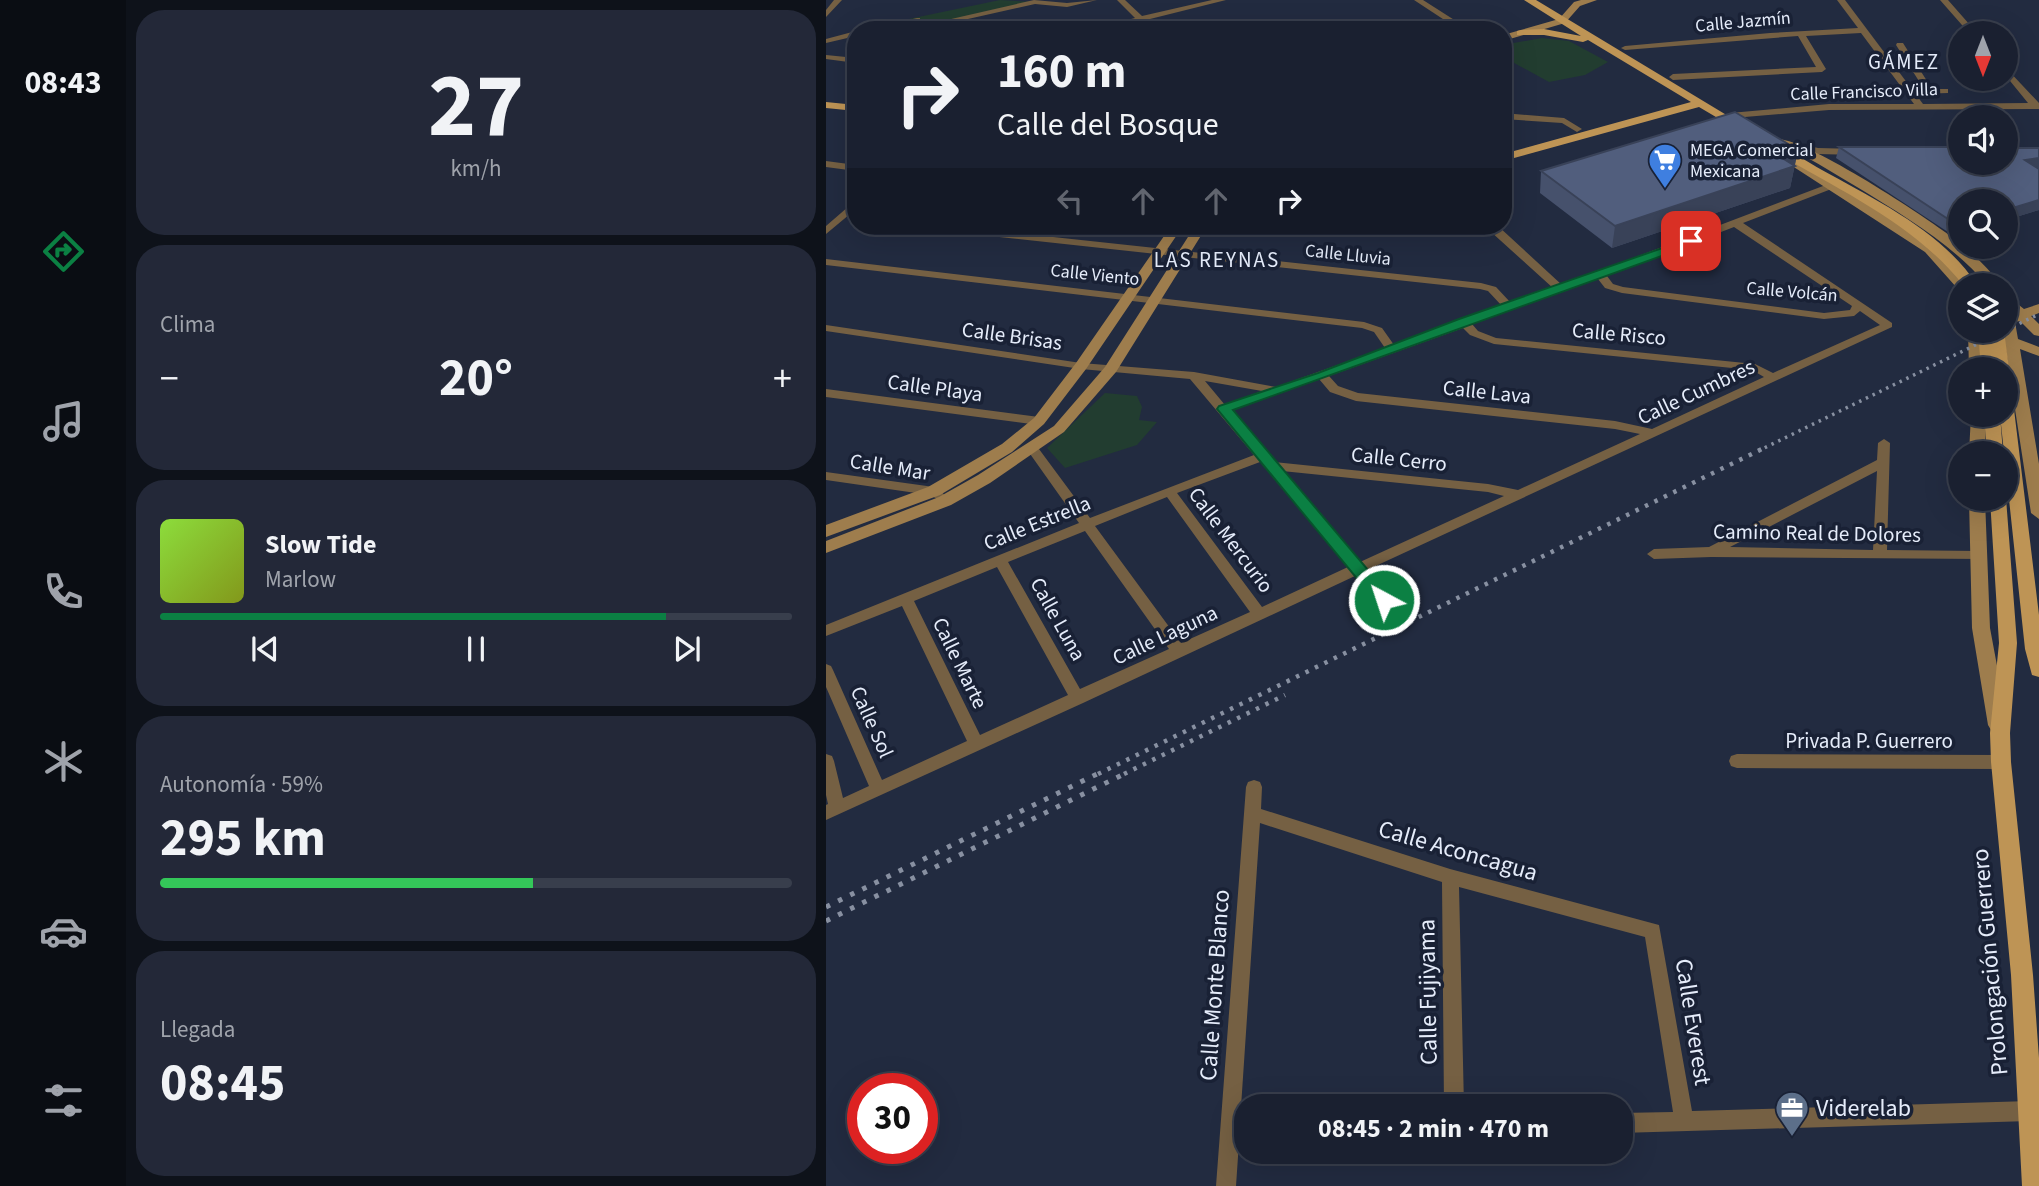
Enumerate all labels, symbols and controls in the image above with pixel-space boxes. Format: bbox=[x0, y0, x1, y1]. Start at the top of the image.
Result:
street label: Calle Jazmín bbox=[1694, 5, 1792, 39]
north arrow bbox=[1948, 21, 2018, 91]
map controls bbox=[1948, 21, 2018, 511]
text: 160 m bbox=[997, 37, 1126, 107]
text: 27 bbox=[428, 42, 524, 171]
district label: GÁMEZ bbox=[1868, 47, 1940, 77]
icon: right bbox=[882, 49, 973, 140]
text: 08:43 bbox=[24, 60, 102, 106]
street label: Calle Francisco Villa bbox=[1790, 77, 1938, 107]
text: Calle del Bosque bbox=[997, 102, 1219, 148]
button: sound bbox=[1948, 105, 2018, 175]
place label: MEGA Comercial Mexicana bbox=[1690, 138, 1813, 184]
supermarket icon: MEGA Comercial Mexicana bbox=[1646, 141, 1684, 190]
text: km/h bbox=[450, 152, 502, 185]
icon: left bbox=[1051, 182, 1089, 220]
icon: ahead bbox=[1124, 182, 1162, 220]
icon: ahead bbox=[1197, 182, 1235, 220]
icon: right bbox=[1270, 182, 1308, 220]
button: search bbox=[1948, 189, 2018, 259]
pin bbox=[1661, 211, 1721, 271]
icon: arrive bbox=[1672, 222, 1710, 260]
icon: directions bbox=[39, 227, 88, 276]
street label: Calle Lluvia bbox=[1304, 238, 1392, 272]
district label: LAS REYNAS bbox=[1154, 245, 1280, 275]
street label: Calle Viento bbox=[1049, 258, 1141, 292]
button: layers bbox=[1948, 273, 2018, 343]
street label: Calle Volcán bbox=[1745, 276, 1839, 308]
text: Clima bbox=[160, 308, 215, 341]
street label: Calle Brisas bbox=[960, 314, 1064, 358]
street label: Calle Risco bbox=[1571, 315, 1667, 353]
text: 20° bbox=[439, 342, 513, 416]
text: − bbox=[160, 352, 179, 406]
text: + bbox=[773, 352, 792, 406]
street label: Calle Cumbres bbox=[1632, 352, 1760, 432]
button: + bbox=[1948, 357, 2018, 427]
street label: Calle Playa bbox=[886, 366, 984, 410]
street label: Calle Lava bbox=[1441, 372, 1533, 412]
icon: music bbox=[39, 397, 88, 446]
street label: Calle Cerro bbox=[1350, 439, 1448, 479]
button: − bbox=[1948, 441, 2018, 511]
street label: Calle Mar bbox=[848, 446, 933, 488]
street label: Calle Mercurio bbox=[1181, 481, 1281, 599]
street label: Calle Estrella bbox=[979, 488, 1095, 558]
street label: Camino Real de Dolores bbox=[1713, 516, 1921, 550]
text: Slow Tide bbox=[265, 526, 376, 563]
text: Marlow bbox=[265, 563, 336, 596]
position arrow bbox=[1347, 563, 1421, 637]
icon: phone bbox=[39, 567, 88, 616]
street label: Calle Luna bbox=[1023, 572, 1093, 666]
street label: Calle Laguna bbox=[1108, 598, 1222, 672]
street label: Calle Marte bbox=[925, 612, 995, 714]
icon: previous bbox=[246, 630, 284, 668]
icon: pause bbox=[457, 630, 495, 668]
icon: next bbox=[668, 630, 706, 668]
street label: Calle Sol bbox=[843, 681, 901, 763]
street label: Privada P. Guerrero bbox=[1785, 726, 1953, 756]
icon: climate bbox=[39, 737, 88, 786]
text: Autonomía · 59% bbox=[160, 768, 323, 801]
text: 295 km bbox=[160, 802, 326, 876]
street label: Calle Aconcagua bbox=[1374, 812, 1542, 890]
street label: Prolongación Guerrero bbox=[1963, 847, 2017, 1077]
street label: Calle Monte Blanco bbox=[1191, 888, 1239, 1082]
icon: car bbox=[39, 907, 88, 956]
street label: Calle Fujiyama bbox=[1409, 919, 1447, 1065]
street label: Calle Everest bbox=[1666, 956, 1720, 1088]
text: Llegada bbox=[160, 1013, 235, 1046]
text: 08:45 bbox=[160, 1047, 285, 1121]
speed limit sign: 30 bbox=[847, 1073, 938, 1164]
icon: filters bbox=[39, 1076, 88, 1125]
office icon: Viderelab bbox=[1773, 1089, 1811, 1138]
place label: Viderelab bbox=[1816, 1091, 1911, 1126]
text: 08:45 · 2 min · 470 m bbox=[1318, 1110, 1549, 1147]

